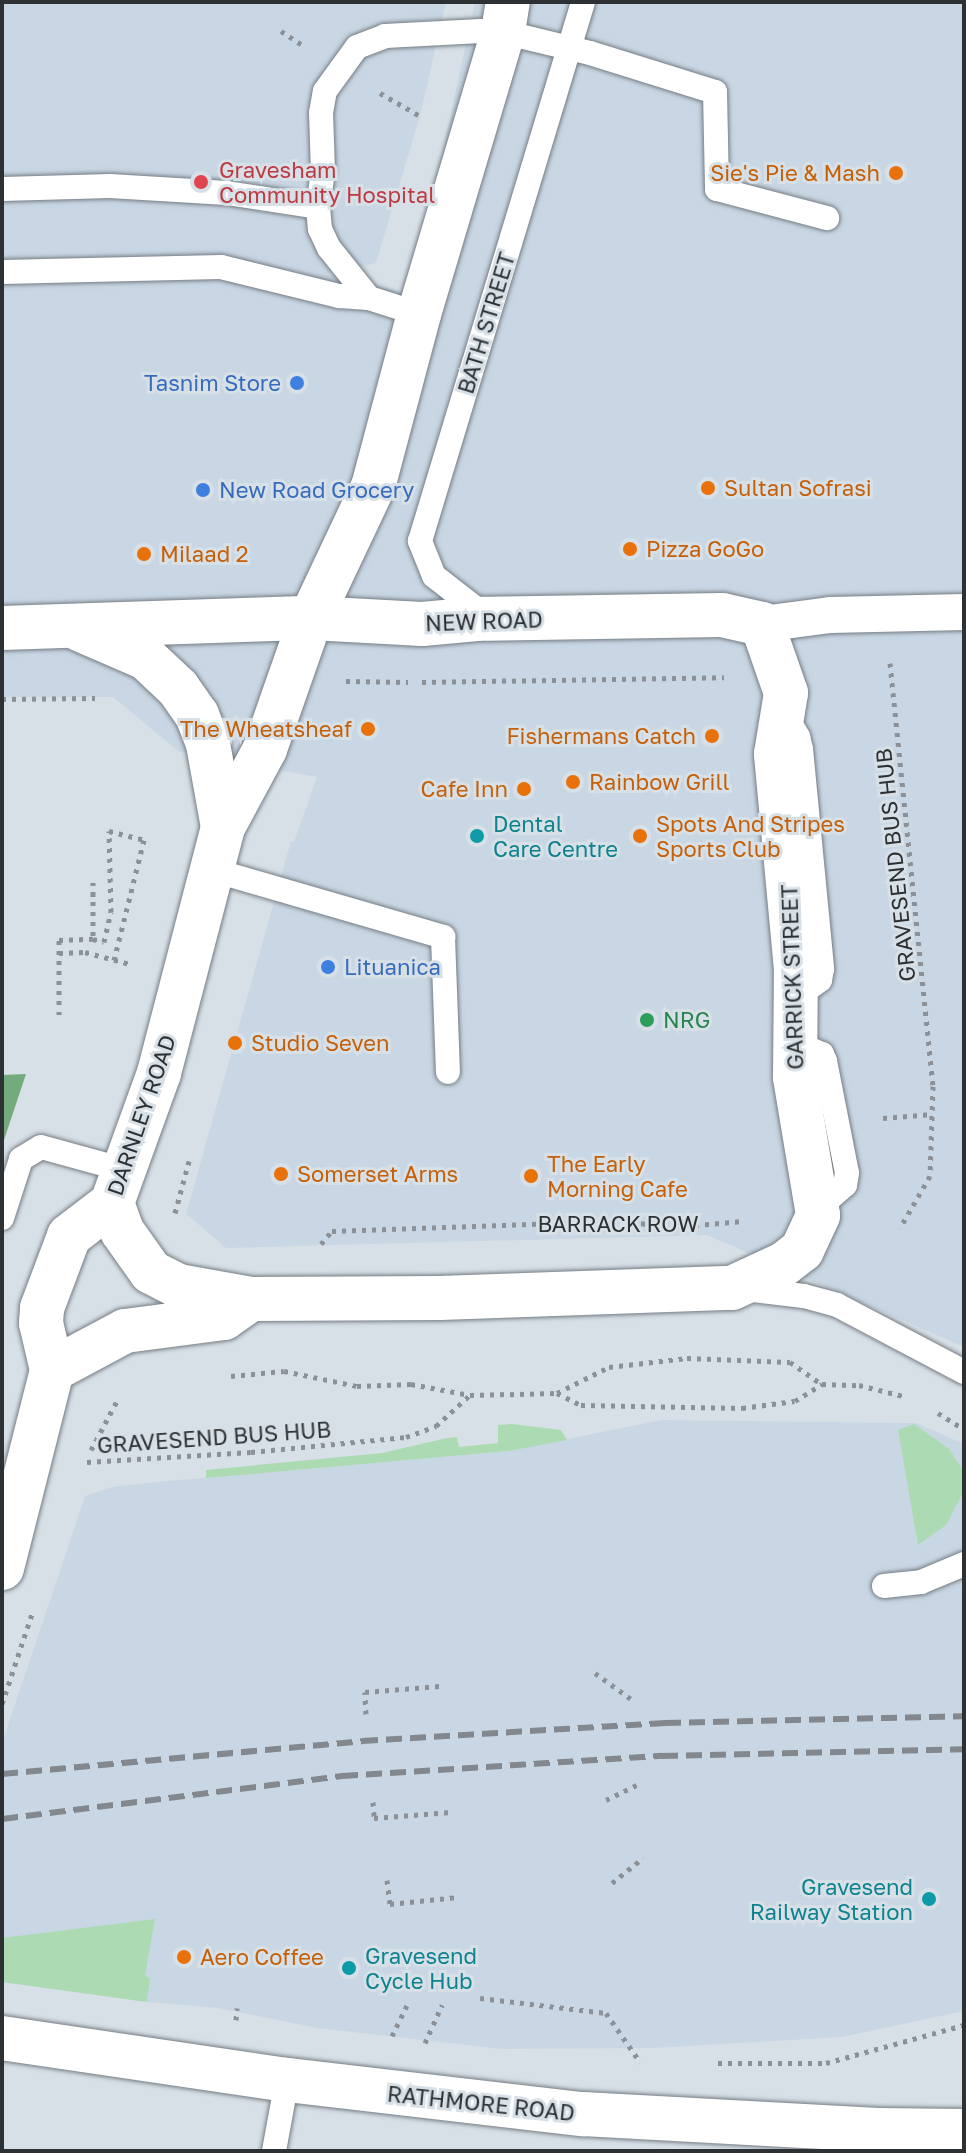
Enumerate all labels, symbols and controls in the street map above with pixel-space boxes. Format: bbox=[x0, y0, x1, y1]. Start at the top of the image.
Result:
place label: Gravesham Community Hospital bbox=[219, 156, 435, 208]
place label: Sie's Pie & Mash bbox=[710, 160, 880, 186]
marker: Sie's Pie & Mash bbox=[887, 164, 905, 182]
marker: Gravesham Community Hospital bbox=[190, 171, 212, 193]
street label: BATH STREET bbox=[452, 249, 520, 397]
place label: Tasnim Store bbox=[144, 370, 281, 396]
marker: Tasnim Store bbox=[288, 374, 306, 392]
place label: Sultan Sofrasi bbox=[724, 475, 872, 501]
place label: New Road Grocery bbox=[219, 477, 414, 503]
marker: Sultan Sofrasi bbox=[699, 479, 717, 497]
marker: New Road Grocery bbox=[194, 481, 212, 499]
place label: Pizza GoGo bbox=[646, 536, 764, 562]
marker: Pizza GoGo bbox=[621, 540, 639, 558]
place label: Milaad 2 bbox=[160, 541, 249, 567]
marker: Milaad 2 bbox=[135, 545, 153, 563]
street label: NEW ROAD bbox=[425, 606, 543, 636]
place label: The Wheatsheaf bbox=[180, 716, 352, 742]
marker: The Wheatsheaf bbox=[359, 720, 377, 738]
place label: Fishermans Catch bbox=[506, 723, 696, 749]
marker: Fishermans Catch bbox=[703, 727, 721, 745]
street label: GRAVESEND BUS HUB bbox=[870, 747, 920, 983]
place label: Rainbow Grill bbox=[589, 769, 729, 795]
marker: Rainbow Grill bbox=[564, 773, 582, 791]
place label: Cafe Inn bbox=[421, 776, 508, 802]
marker: Cafe Inn bbox=[515, 780, 533, 798]
place label: Dental Care Centre bbox=[493, 810, 618, 862]
place label: Spots And Stripes Sports Club bbox=[656, 810, 845, 862]
marker: Dental Care Centre bbox=[468, 827, 486, 845]
marker: Spots And Stripes Sports Club bbox=[631, 827, 649, 845]
street label: GARRICK STREET bbox=[776, 884, 808, 1070]
place label: Lituanica bbox=[344, 954, 441, 980]
marker: Lituanica bbox=[319, 958, 337, 976]
place label: NRG bbox=[663, 1007, 710, 1033]
marker: NRG bbox=[638, 1011, 656, 1029]
place label: Studio Seven bbox=[251, 1030, 389, 1056]
street label: DARNLEY ROAD bbox=[101, 1031, 181, 1199]
marker: Studio Seven bbox=[226, 1034, 244, 1052]
place label: The Early Morning Cafe bbox=[547, 1150, 688, 1202]
place label: Somerset Arms bbox=[297, 1161, 458, 1187]
marker: Somerset Arms bbox=[272, 1165, 290, 1183]
marker: The Early Morning Cafe bbox=[522, 1167, 540, 1185]
street label: BARRACK ROW bbox=[537, 1211, 699, 1237]
street label: GRAVESEND BUS HUB bbox=[96, 1416, 332, 1458]
place label: Gravesend Railway Station bbox=[750, 1873, 913, 1924]
marker: Gravesend Railway Station bbox=[920, 1890, 938, 1908]
place label: Gravesend Cycle Hub bbox=[365, 1942, 477, 1994]
place label: Aero Coffee bbox=[200, 1944, 324, 1970]
marker: Aero Coffee bbox=[175, 1948, 193, 1966]
marker: Gravesend Cycle Hub bbox=[340, 1959, 358, 1977]
street label: RATHMORE ROAD bbox=[386, 2080, 576, 2126]

